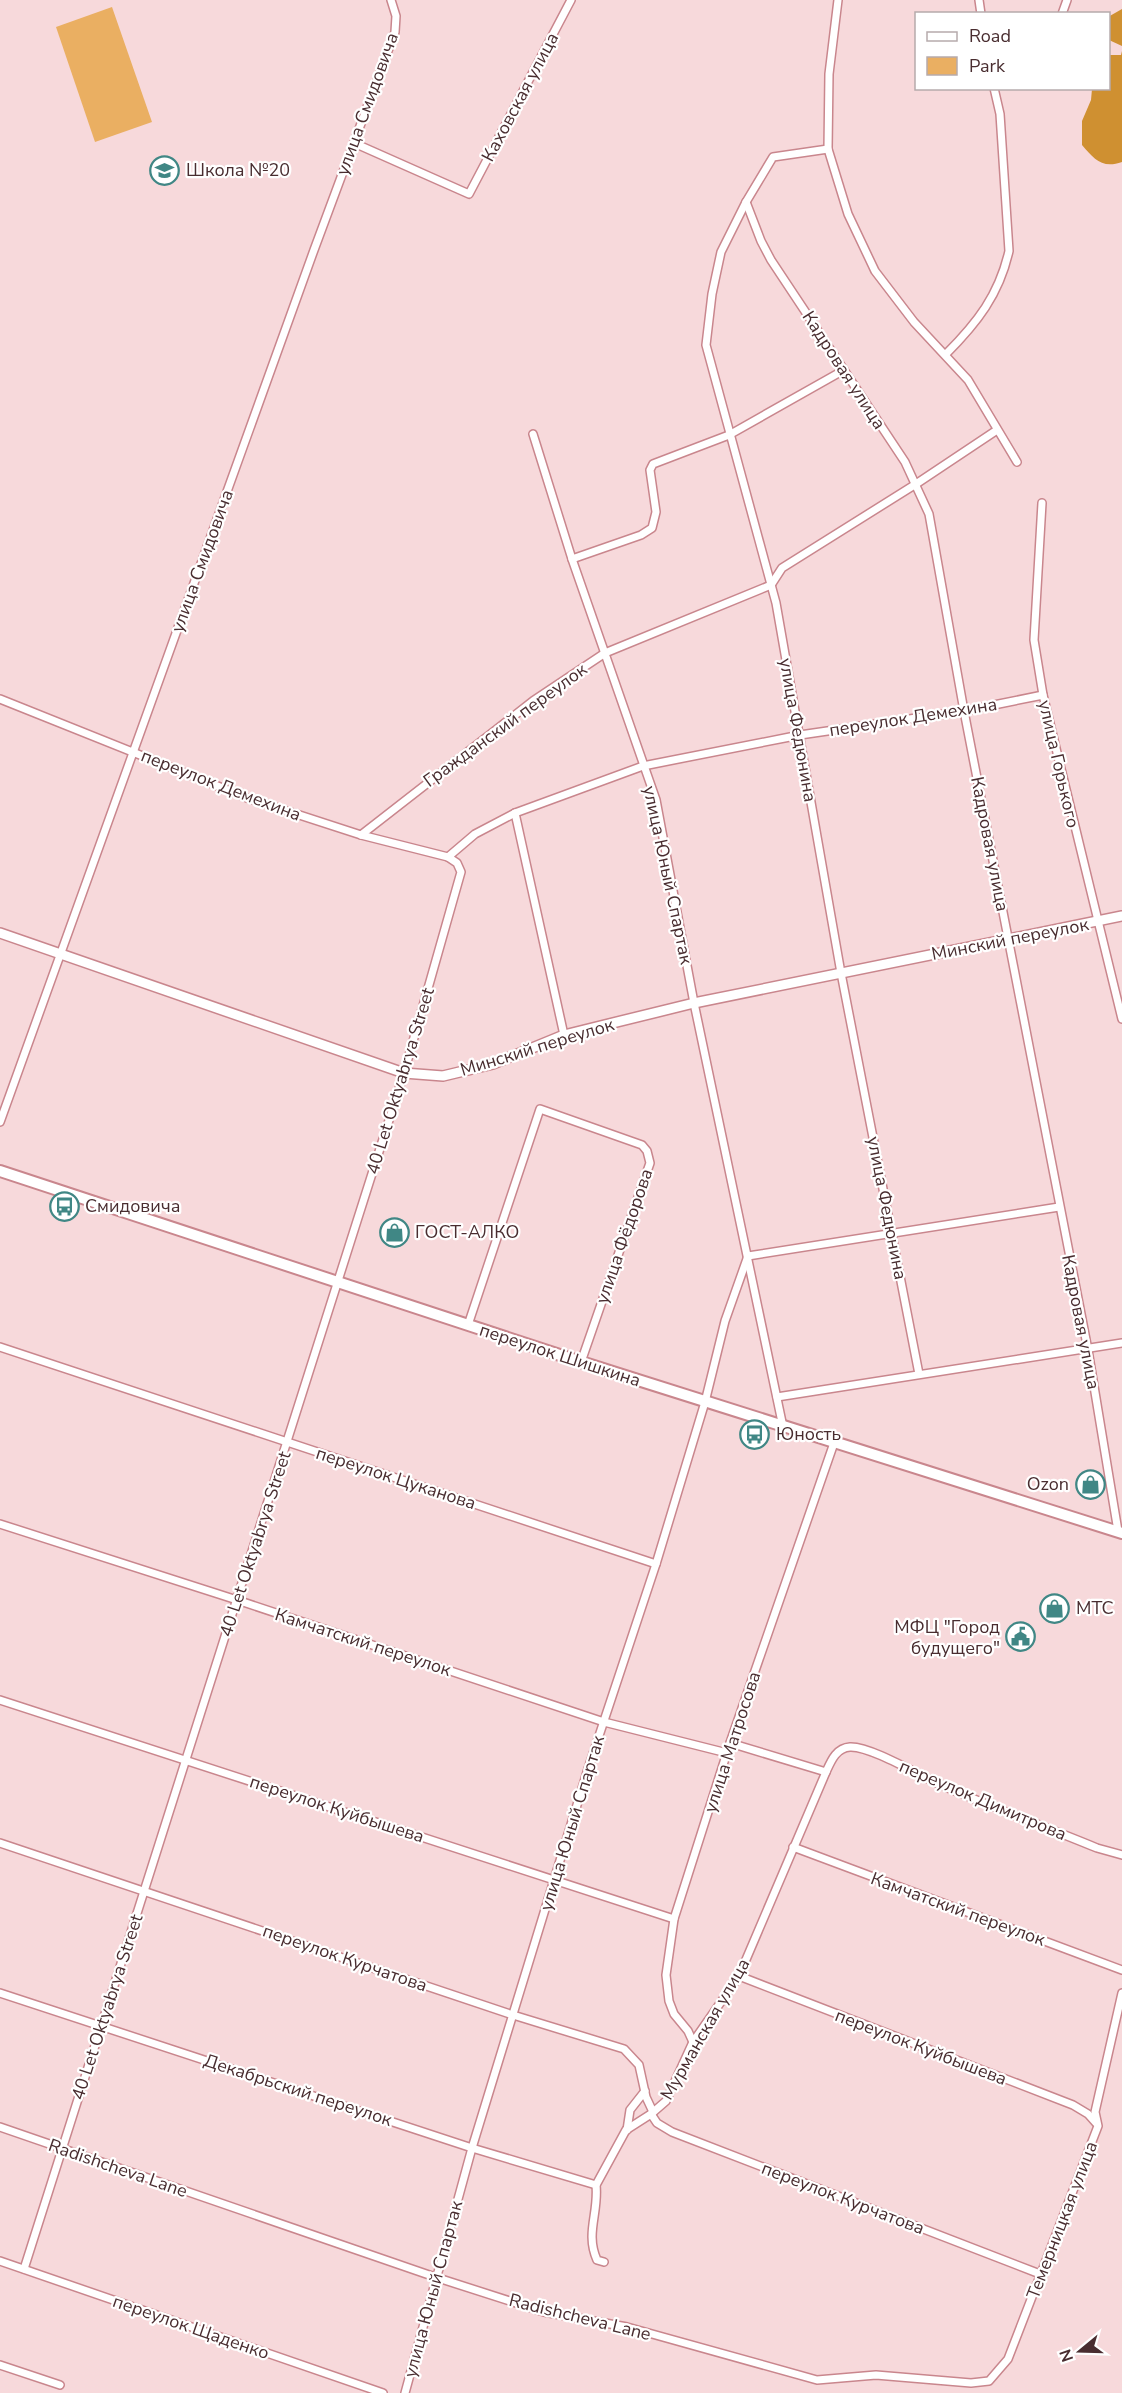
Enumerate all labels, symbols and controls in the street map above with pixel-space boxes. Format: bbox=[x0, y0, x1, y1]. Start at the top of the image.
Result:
legend bbox=[915, 12, 1110, 90]
text: Road bbox=[969, 24, 1011, 48]
street label: Каховская улица bbox=[476, 28, 564, 166]
street label: улица Смидовича bbox=[330, 29, 404, 179]
text: Park bbox=[969, 54, 1006, 78]
school or university icon: Школа №20 bbox=[149, 154, 181, 186]
place label: Школа №20 bbox=[186, 158, 290, 182]
street label: Кадровая улица bbox=[797, 306, 891, 434]
street label: улица Смидовича bbox=[165, 486, 239, 636]
street label: улица Федюнина bbox=[774, 656, 822, 804]
street label: Гражданский переулок bbox=[418, 657, 592, 793]
street label: переулок Демехина bbox=[827, 692, 999, 742]
street label: улица Горького bbox=[1033, 698, 1085, 830]
street label: переулок Демехина bbox=[137, 743, 305, 827]
street label: Кадровая улица bbox=[965, 775, 1015, 913]
street label: улица Юный Спартак bbox=[637, 783, 699, 967]
street label: Минский переулок bbox=[929, 912, 1091, 966]
street label: 40 Let Oktyabrya Street bbox=[360, 984, 440, 1177]
street label: Минский переулок bbox=[457, 1012, 617, 1082]
street label: улица Федюнина bbox=[861, 1134, 913, 1282]
street label: улица Фёдорова bbox=[590, 1165, 658, 1307]
bus stop icon: Смидовича bbox=[48, 1190, 80, 1222]
place label: Смидовича bbox=[85, 1194, 180, 1218]
shop icon: ГОСТ-АЛКО bbox=[378, 1216, 410, 1248]
place label: ГОСТ-АЛКО bbox=[415, 1220, 519, 1244]
street label: Кадровая улица bbox=[1056, 1253, 1106, 1391]
street label: переулок Шишкина bbox=[476, 1318, 644, 1392]
bus stop icon: Юность bbox=[739, 1418, 771, 1450]
place label: Юность bbox=[776, 1422, 841, 1446]
street label: переулок Цуканова bbox=[313, 1441, 479, 1515]
street label: 40 Let Oktyabrya Street bbox=[214, 1447, 297, 1640]
shop icon: Ozon bbox=[1074, 1468, 1106, 1500]
place label: Ozon bbox=[1027, 1472, 1069, 1496]
shop icon: МТС bbox=[1039, 1592, 1071, 1624]
place label: МТС bbox=[1076, 1596, 1114, 1620]
street label: Камчатский переулок bbox=[272, 1602, 455, 1682]
place label: МФЦ "Город будущего" bbox=[894, 1615, 1000, 1660]
public building icon: МФЦ "Город будущего" bbox=[1005, 1621, 1037, 1653]
street label: улица Матросова bbox=[698, 1668, 766, 1816]
street label: улица Юный Спартак bbox=[534, 1732, 610, 1914]
street label: переулок Димитрова bbox=[896, 1754, 1070, 1846]
street label: переулок Куйбышева bbox=[247, 1769, 427, 1849]
street label: Камчатский переулок bbox=[868, 1866, 1049, 1952]
street label: 40 Let Oktyabrya Street bbox=[66, 1910, 149, 2103]
street label: переулок Курчатова bbox=[259, 1919, 431, 1997]
street label: Мурманская улица bbox=[655, 1954, 755, 2104]
street label: переулок Куйбышева bbox=[832, 2003, 1010, 2091]
street label: Декабрьский переулок bbox=[201, 2048, 396, 2132]
street label: Radishcheva Lane bbox=[45, 2133, 191, 2203]
street label: Темерницкая улица bbox=[1021, 2138, 1103, 2302]
street label: переулок Курчатова bbox=[758, 2156, 928, 2240]
street label: улица Юный Спартак bbox=[398, 2197, 468, 2380]
street label: Radishcheva Lane bbox=[507, 2288, 653, 2346]
street label: переулок Щаденко bbox=[110, 2289, 272, 2365]
north arrow bbox=[1050, 2321, 1110, 2381]
text: N bbox=[1054, 2346, 1079, 2365]

